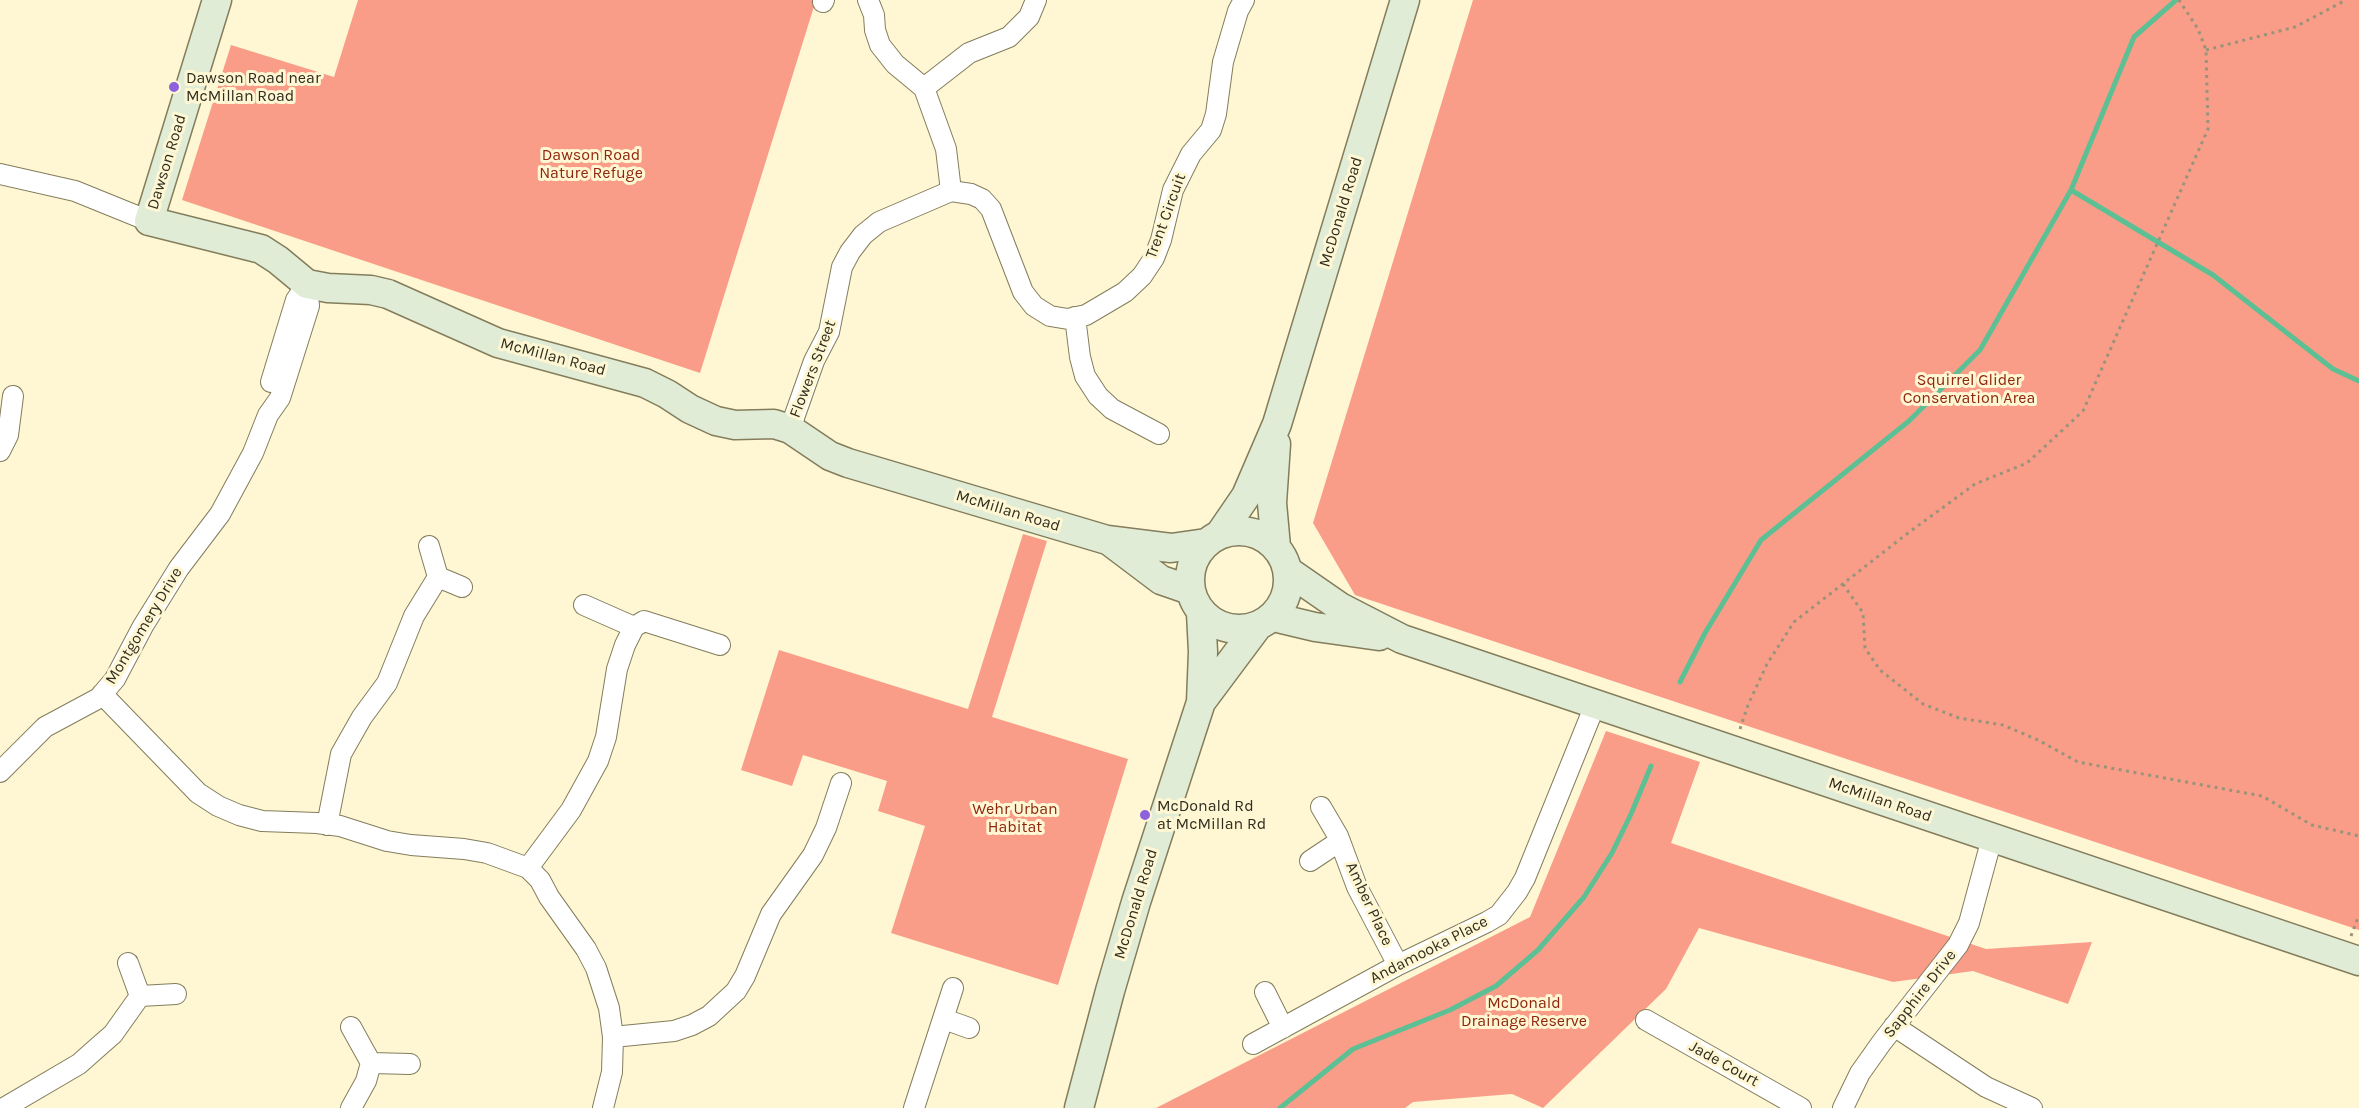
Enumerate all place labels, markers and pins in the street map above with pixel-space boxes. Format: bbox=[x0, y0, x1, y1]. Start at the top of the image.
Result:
place label: Dawson Road near McMillan Road bbox=[186, 68, 321, 106]
marker: Dawson Road near McMillan Road bbox=[167, 80, 181, 94]
place label: McDonald Rd at McMillan Rd bbox=[1157, 796, 1266, 834]
marker: McDonald Rd at McMillan Rd bbox=[1138, 808, 1152, 822]

